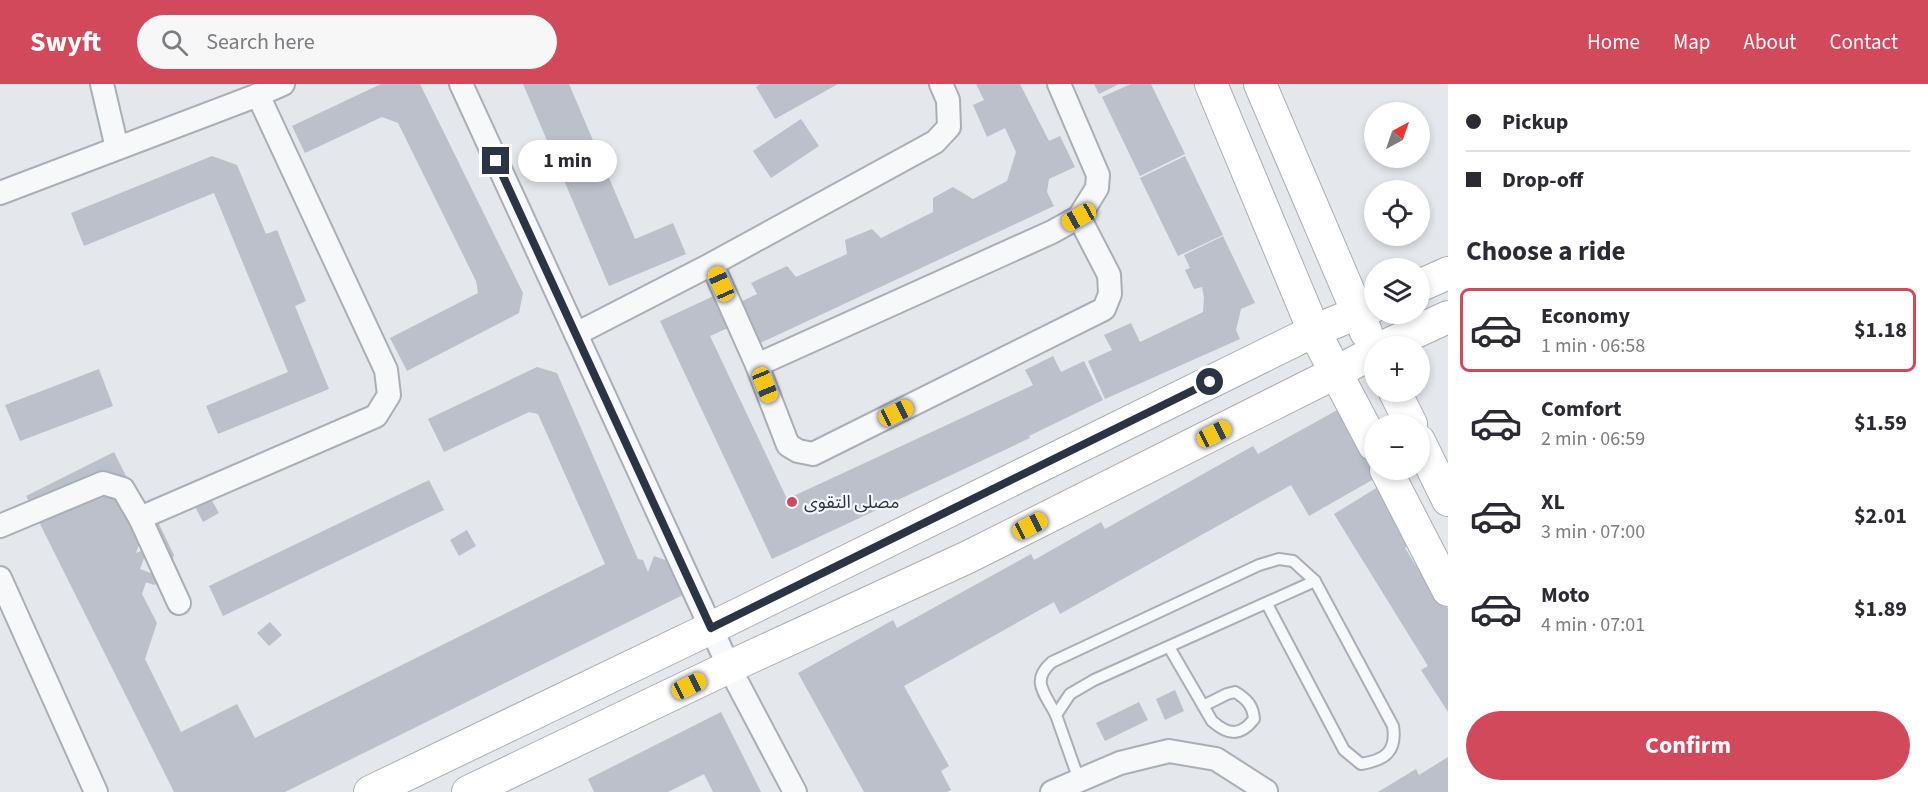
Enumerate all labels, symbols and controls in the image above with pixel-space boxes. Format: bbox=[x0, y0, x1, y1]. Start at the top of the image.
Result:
search box bbox=[137, 15, 557, 69]
text: Swyft bbox=[30, 22, 101, 62]
icon: search bbox=[158, 26, 191, 59]
text: Search here bbox=[206, 26, 315, 58]
text: Home bbox=[1587, 27, 1640, 57]
text: Map bbox=[1673, 27, 1711, 57]
text: About bbox=[1744, 27, 1796, 57]
text: Contact bbox=[1829, 27, 1898, 57]
north arrow bbox=[1364, 102, 1430, 168]
map controls bbox=[1364, 102, 1430, 480]
text: Pickup bbox=[1502, 106, 1568, 138]
callout: 1 min bbox=[517, 140, 616, 182]
route end bbox=[482, 147, 509, 174]
text: 1 min bbox=[543, 147, 592, 175]
text: Drop-off bbox=[1502, 164, 1583, 196]
button: locate bbox=[1364, 180, 1430, 246]
car bbox=[1059, 200, 1099, 234]
text: Choose a ride bbox=[1466, 232, 1626, 271]
button: layers bbox=[1364, 258, 1430, 324]
car bbox=[705, 264, 737, 304]
text: Economy bbox=[1541, 300, 1630, 332]
icon: car bbox=[1469, 303, 1523, 357]
text: $1.18 bbox=[1854, 314, 1907, 346]
text: 1 min · 06:58 bbox=[1541, 332, 1645, 360]
button: + bbox=[1364, 336, 1430, 402]
car bbox=[750, 365, 780, 405]
route start bbox=[1196, 368, 1223, 395]
text: Comfort bbox=[1541, 393, 1622, 425]
icon: car bbox=[1469, 396, 1523, 450]
car bbox=[876, 397, 916, 429]
text: $1.59 bbox=[1854, 407, 1907, 439]
button: − bbox=[1364, 414, 1430, 480]
car bbox=[1194, 418, 1234, 450]
text: 2 min · 06:59 bbox=[1541, 425, 1645, 453]
text: XL bbox=[1541, 486, 1565, 518]
icon: car bbox=[1469, 489, 1523, 543]
place label: مصلى التقوى bbox=[804, 490, 900, 515]
marker: مصلى التقوى bbox=[785, 495, 799, 509]
text: $2.01 bbox=[1854, 500, 1907, 532]
car bbox=[1010, 510, 1050, 542]
text: 3 min · 07:00 bbox=[1541, 518, 1645, 546]
text: Moto bbox=[1541, 579, 1590, 611]
icon: car bbox=[1469, 582, 1523, 636]
text: $1.89 bbox=[1854, 593, 1907, 625]
text: 4 min · 07:01 bbox=[1541, 611, 1645, 639]
car bbox=[669, 670, 709, 702]
button: Confirm bbox=[1466, 711, 1910, 780]

